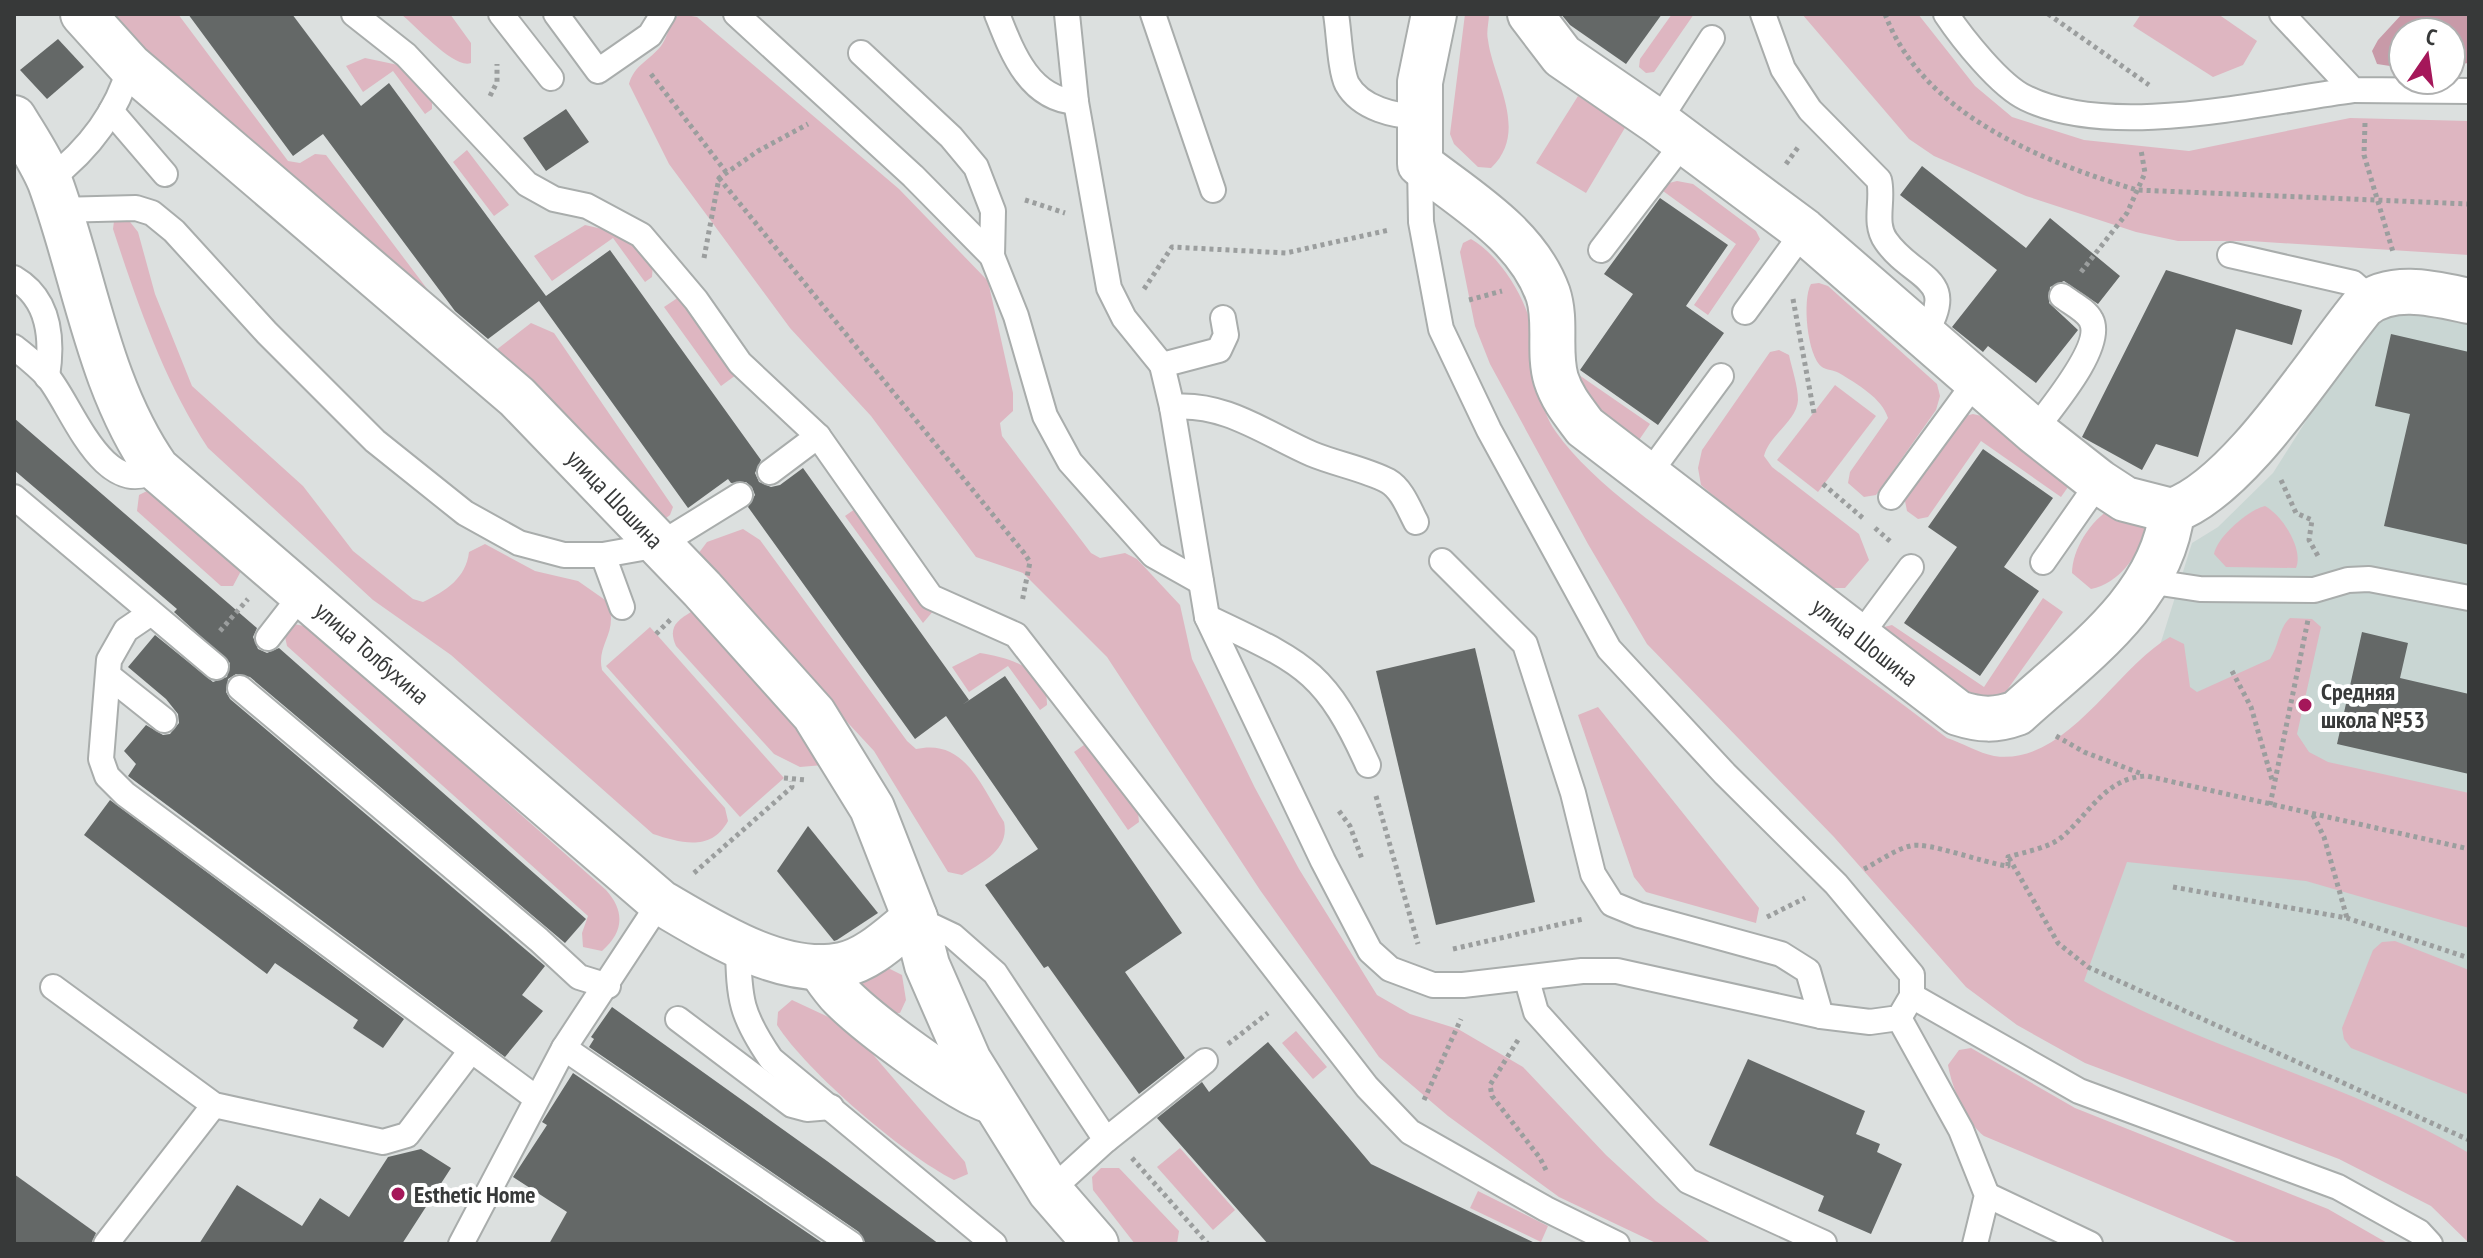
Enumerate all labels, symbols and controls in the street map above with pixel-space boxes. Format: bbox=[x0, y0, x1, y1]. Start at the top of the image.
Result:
north arrow bbox=[2387, 16, 2467, 96]
text: С bbox=[2423, 22, 2440, 51]
street label: улица Шошина bbox=[560, 443, 670, 555]
street label: улица Шошина bbox=[1806, 591, 1924, 693]
street label: улица Толбухина bbox=[308, 595, 436, 711]
place label: Средняя школа №53 bbox=[2321, 676, 2425, 735]
marker: Средняя школа №53 bbox=[2296, 696, 2314, 714]
place label: Esthetic Home bbox=[414, 1179, 536, 1210]
marker: Esthetic Home bbox=[389, 1185, 407, 1203]

